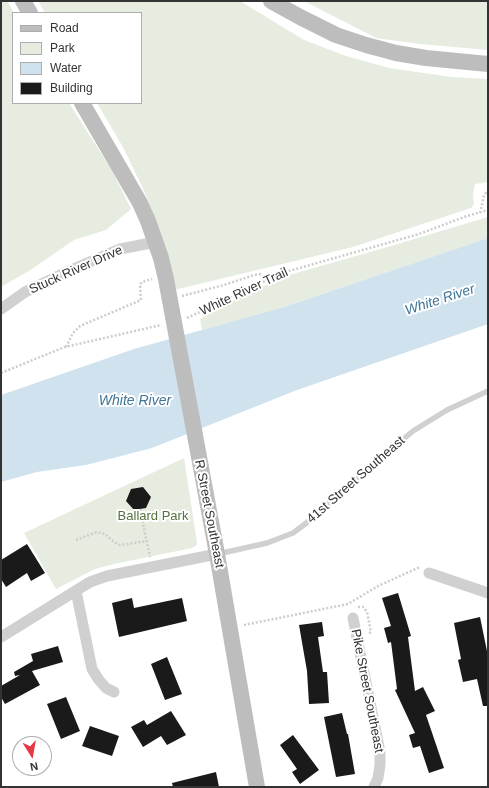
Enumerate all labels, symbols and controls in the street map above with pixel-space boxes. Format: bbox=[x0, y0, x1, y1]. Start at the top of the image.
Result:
legend bbox=[12, 12, 142, 104]
text: Road bbox=[50, 21, 79, 35]
text: Park bbox=[50, 41, 75, 55]
text: Water bbox=[50, 61, 82, 75]
text: Building bbox=[50, 81, 93, 95]
street label: Stuck River Drive bbox=[27, 242, 125, 298]
street label: White River Trail bbox=[197, 265, 291, 319]
water label: White River bbox=[403, 281, 477, 319]
water label: White River bbox=[99, 393, 171, 409]
street label: 41st Street Southeast bbox=[304, 433, 408, 527]
street label: R Street Southeast bbox=[191, 459, 227, 569]
park label: Ballard Park bbox=[118, 508, 188, 524]
street label: Pike Street Southeast bbox=[347, 628, 387, 754]
north arrow bbox=[12, 736, 52, 776]
text: N bbox=[29, 760, 39, 773]

